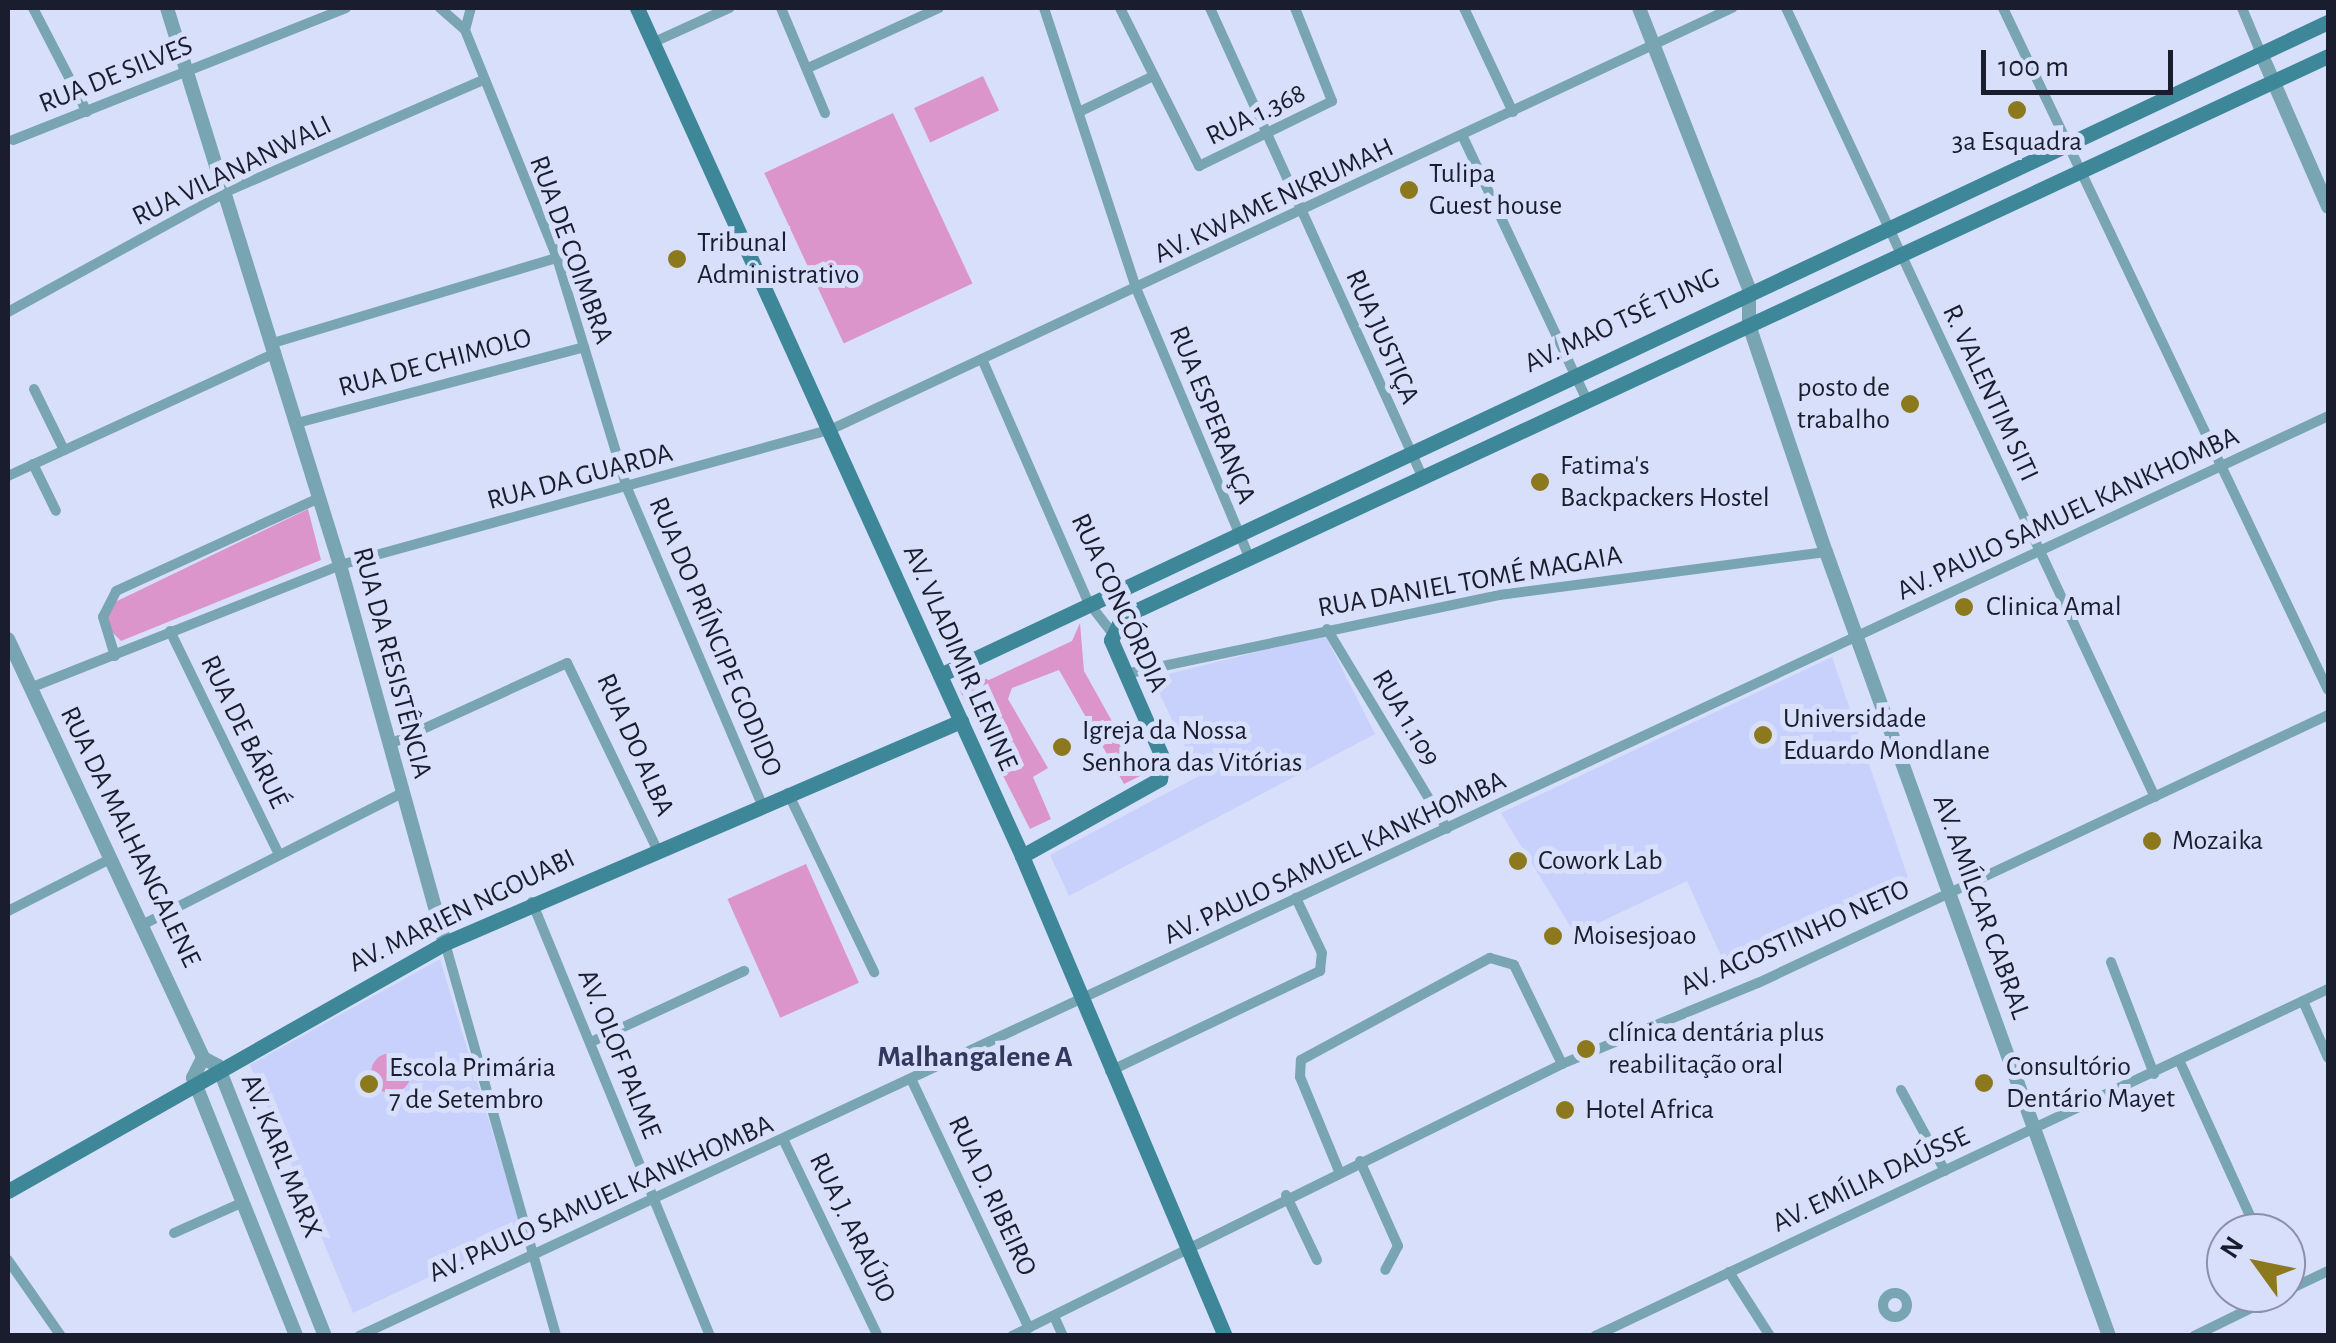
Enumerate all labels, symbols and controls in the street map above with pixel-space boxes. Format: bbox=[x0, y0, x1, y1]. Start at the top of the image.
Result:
street label: RUA DE SILVES bbox=[34, 29, 198, 121]
scale bar bbox=[1986, 30, 2178, 92]
text: 100 m bbox=[1998, 52, 2069, 82]
street label: RUA 1.368 bbox=[1201, 76, 1311, 154]
marker: 3a Esquadra bbox=[2006, 99, 2028, 121]
street label: RUA VILANANWALI bbox=[127, 108, 337, 234]
place label: 3a Esquadra bbox=[1952, 125, 2082, 159]
street label: AV. KWAME NKRUMAH bbox=[1149, 131, 1399, 271]
street label: RUA DE COIMBRA bbox=[521, 151, 621, 349]
place label: Tulipa Guest house bbox=[1429, 157, 1562, 223]
marker: Tulipa Guest house bbox=[1398, 179, 1420, 201]
place label: Tribunal Administrativo bbox=[697, 226, 859, 292]
marker: Tribunal Administrativo bbox=[666, 248, 688, 270]
street label: AV. MAO TSÉ TUNG bbox=[1519, 261, 1725, 381]
street label: RUA JUSTIÇA bbox=[1338, 265, 1426, 409]
street label: R. VALENTIM SITI bbox=[1934, 299, 2046, 487]
street label: RUA DE CHIMOLO bbox=[335, 321, 535, 405]
street label: RUA ESPERANÇA bbox=[1161, 321, 1263, 509]
place label: posto de trabalho bbox=[1797, 371, 1890, 437]
marker: posto de trabalho bbox=[1899, 393, 1921, 415]
street label: AV. PAULO SAMUEL KANKHOMBA bbox=[1892, 420, 2244, 608]
street label: RUA DA GUARDA bbox=[484, 436, 676, 518]
place label: Fatima's Backpackers Hostel bbox=[1560, 449, 1770, 515]
marker: Fatima's Backpackers Hostel bbox=[1529, 471, 1551, 493]
street label: RUA DO PRÍNCIPE GODIDO bbox=[641, 492, 789, 782]
street label: RUA CONCÓRDIA bbox=[1063, 508, 1175, 698]
street label: RUA DANIEL TOMÉ MAGAIA bbox=[1315, 539, 1625, 625]
street label: AV. VLADIMIR LENINE bbox=[895, 540, 1025, 776]
street label: RUA DA RESISTÊNCIA bbox=[345, 544, 439, 782]
place label: Clinica Amal bbox=[1986, 590, 2122, 624]
marker: Clinica Amal bbox=[1951, 594, 1977, 620]
street label: RUA DE BÁRUÉ bbox=[192, 650, 296, 814]
street label: RUA 1.109 bbox=[1364, 664, 1448, 772]
street label: RUA DO ALBA bbox=[589, 669, 681, 821]
street label: RUA DA MALHANGALENE bbox=[52, 701, 208, 973]
place label: Universidade Eduardo Mondlane bbox=[1783, 702, 1990, 768]
place label: Igreja da Nossa Senhora das Vitórias bbox=[1082, 714, 1302, 780]
marker: Universidade Eduardo Mondlane bbox=[1752, 724, 1774, 746]
marker: Igreja da Nossa Senhora das Vitórias bbox=[1051, 736, 1073, 758]
street label: AV. PAULO SAMUEL KANKHOMBA bbox=[1159, 764, 1511, 952]
street label: AV. AMÍLCAR CABRAL bbox=[1925, 790, 2037, 1024]
place label: Mozaika bbox=[2172, 824, 2263, 858]
marker: Mozaika bbox=[2141, 830, 2163, 852]
street label: AV. MARIEN NGOUABI bbox=[343, 842, 581, 980]
place label: Cowork Lab bbox=[1538, 844, 1663, 878]
marker: Cowork Lab bbox=[1507, 850, 1529, 872]
street label: AV. AGOSTINHO NETO bbox=[1675, 872, 1915, 1004]
place label: Moisesjoao bbox=[1573, 919, 1697, 953]
marker: Moisesjoao bbox=[1542, 925, 1564, 947]
street label: AV. OLOF PALME bbox=[570, 965, 668, 1143]
place label: clínica dentária plus reabilitação oral bbox=[1608, 1016, 1824, 1082]
marker: clínica dentária plus reabilitação oral bbox=[1573, 1036, 1599, 1062]
district label: Malhangalene A bbox=[877, 1039, 1073, 1075]
place label: Consultório Dentário Mayet bbox=[2006, 1050, 2175, 1116]
place label: Escola Primária 7 de Setembro bbox=[389, 1051, 556, 1117]
street label: AV. KARL MARX bbox=[233, 1069, 329, 1243]
marker: Consultório Dentário Mayet bbox=[1971, 1070, 1997, 1096]
marker: Escola Primária 7 de Setembro bbox=[358, 1073, 380, 1095]
place label: Hotel Africa bbox=[1585, 1093, 1714, 1127]
marker: Hotel Africa bbox=[1554, 1099, 1576, 1121]
street label: AV. PAULO SAMUEL KANKHOMBA bbox=[423, 1108, 779, 1290]
street label: RUA D. RIBEIRO bbox=[940, 1111, 1044, 1281]
street label: AV. EMÍLIA DAÚSSE bbox=[1767, 1120, 1975, 1240]
street label: RUA J. ARAÚJO bbox=[801, 1148, 903, 1308]
north arrow bbox=[2206, 1213, 2306, 1313]
text: N bbox=[2215, 1232, 2250, 1264]

